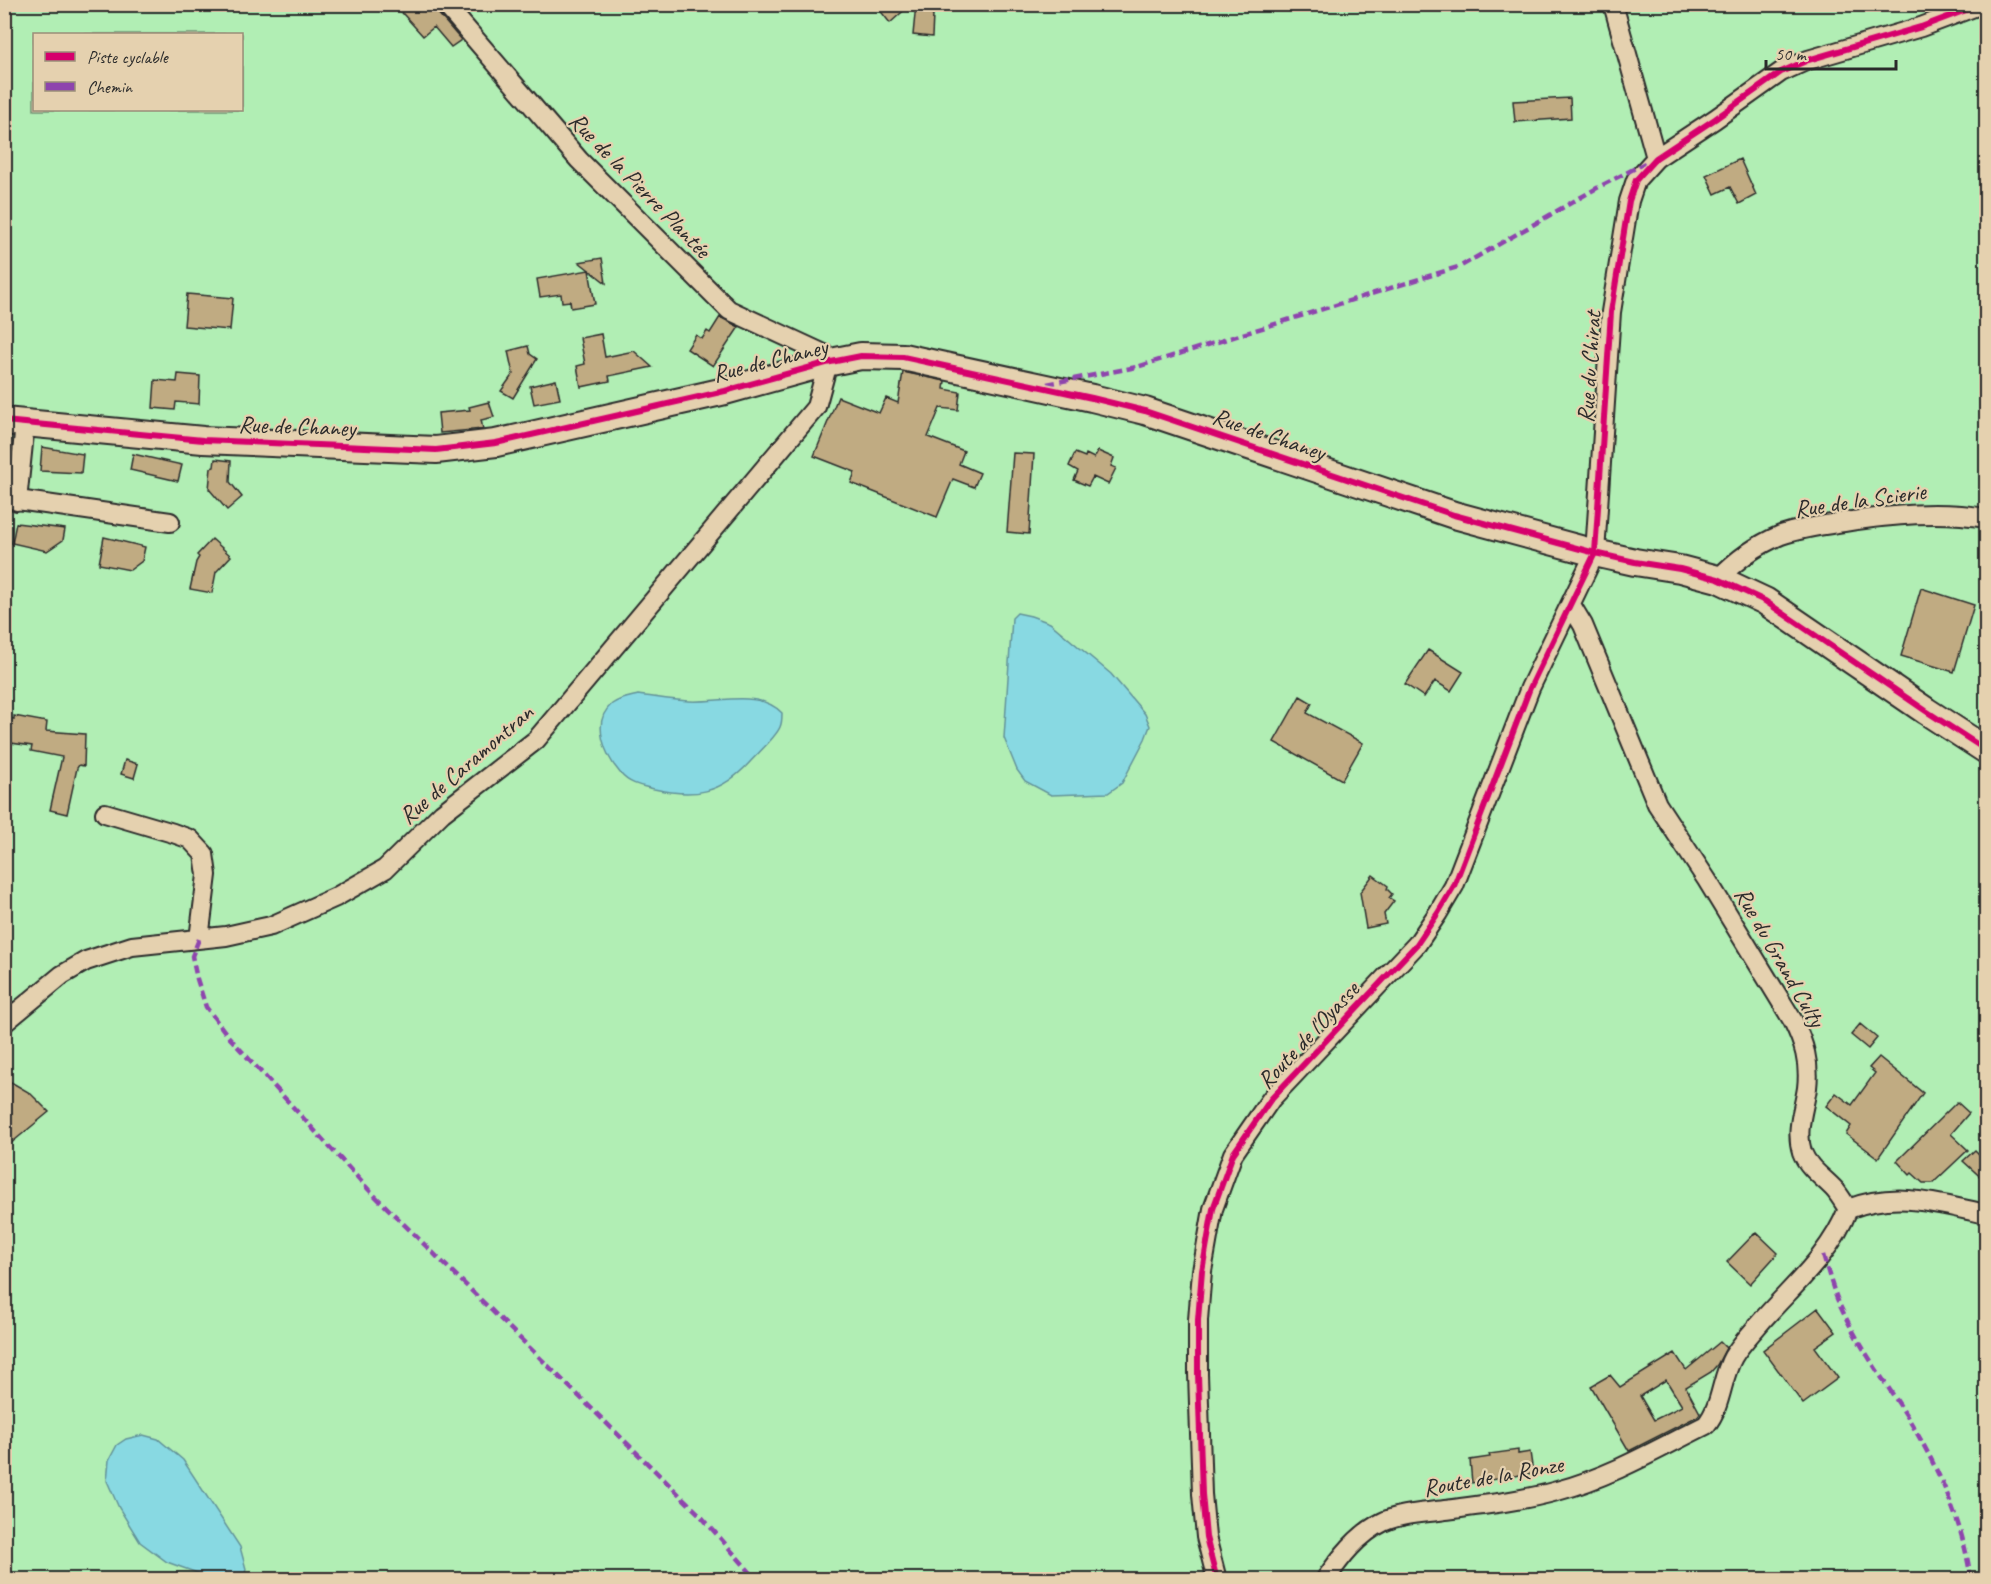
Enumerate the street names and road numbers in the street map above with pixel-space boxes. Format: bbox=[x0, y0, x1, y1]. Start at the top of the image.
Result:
street label: Rue de la Pierre Plantée bbox=[563, 106, 719, 266]
street label: Rue du Chirat bbox=[1570, 308, 1608, 424]
street label: Rue de Chaney bbox=[710, 331, 832, 389]
street label: Rue de Chaney bbox=[1209, 401, 1331, 468]
street label: Rue de Chaney bbox=[238, 409, 358, 443]
street label: Rue de la Scierie bbox=[1793, 476, 1930, 524]
street label: Rue de Caramontran bbox=[393, 697, 540, 831]
street label: Rue du Grand Culty bbox=[1728, 882, 1833, 1034]
street label: Route de l'Oyasse bbox=[1250, 973, 1367, 1095]
street label: Route de la Ronze bbox=[1421, 1449, 1567, 1503]

